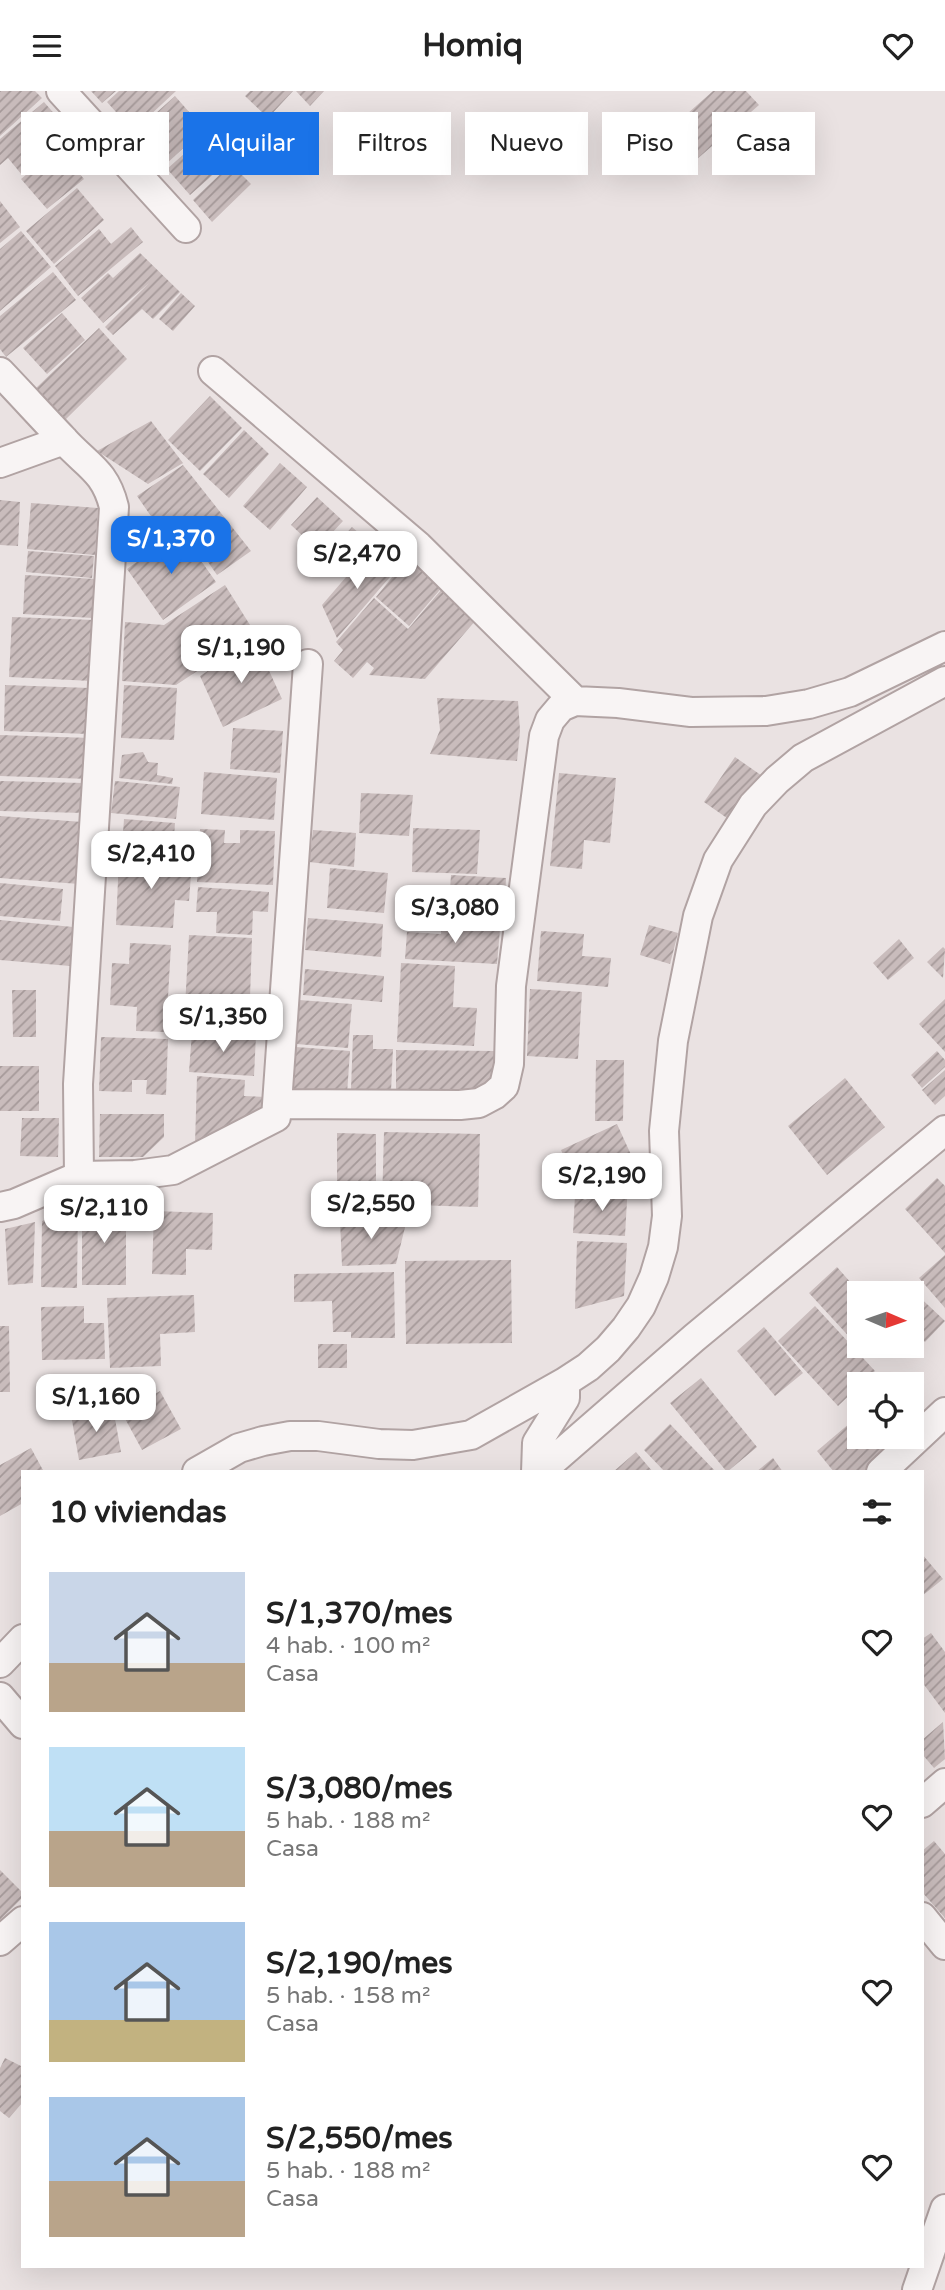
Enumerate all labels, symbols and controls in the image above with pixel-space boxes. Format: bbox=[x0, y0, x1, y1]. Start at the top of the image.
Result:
icon: menu bbox=[28, 27, 66, 65]
text: Homiq bbox=[422, 27, 523, 65]
icon: heart bbox=[879, 27, 917, 65]
chip: Comprar bbox=[21, 112, 169, 175]
chip: Alquilar bbox=[183, 112, 319, 175]
chip: Filtros bbox=[333, 112, 451, 175]
chip: Nuevo bbox=[465, 112, 588, 175]
chip: Piso bbox=[602, 112, 698, 175]
chip: Casa bbox=[712, 112, 815, 175]
pin: S/1,370 bbox=[106, 517, 236, 576]
text: S/1,370 bbox=[127, 525, 215, 553]
pin: S/2,470 bbox=[292, 531, 422, 591]
text: S/2,470 bbox=[313, 540, 401, 568]
pin: S/1,190 bbox=[176, 625, 306, 685]
text: S/1,190 bbox=[197, 634, 285, 662]
pin: S/2,410 bbox=[86, 831, 216, 891]
text: S/2,410 bbox=[107, 840, 195, 868]
pin: S/3,080 bbox=[390, 885, 520, 945]
text: S/3,080 bbox=[411, 894, 499, 922]
pin: S/1,350 bbox=[158, 995, 288, 1054]
text: S/1,350 bbox=[179, 1003, 267, 1031]
pin: S/2,190 bbox=[537, 1153, 667, 1213]
text: S/2,190 bbox=[558, 1162, 646, 1190]
pin: S/2,550 bbox=[306, 1181, 436, 1241]
pin: S/2,110 bbox=[39, 1185, 169, 1245]
text: S/2,550 bbox=[327, 1190, 415, 1218]
text: S/2,110 bbox=[60, 1194, 148, 1222]
north arrow bbox=[847, 1281, 924, 1358]
map controls bbox=[847, 1281, 924, 1449]
button: locate bbox=[847, 1372, 924, 1449]
pin: S/1,160 bbox=[31, 1375, 161, 1434]
text: S/1,160 bbox=[52, 1383, 140, 1411]
icon: filters bbox=[858, 1493, 896, 1531]
text: 10 viviendas bbox=[49, 1494, 227, 1531]
text: S/1,370/mes bbox=[266, 1595, 453, 1632]
icon: home bbox=[105, 1600, 189, 1684]
icon: heart bbox=[858, 1623, 896, 1661]
text: 4 hab. · 100 m² bbox=[266, 1632, 431, 1660]
text: Casa bbox=[266, 1660, 319, 1688]
text: S/3,080/mes bbox=[266, 1770, 453, 1807]
icon: home bbox=[105, 1775, 189, 1859]
icon: heart bbox=[858, 1798, 896, 1836]
text: 5 hab. · 188 m² bbox=[266, 1807, 431, 1835]
text: Casa bbox=[266, 1835, 319, 1863]
text: S/2,190/mes bbox=[266, 1945, 453, 1982]
icon: home bbox=[105, 1950, 189, 2034]
icon: heart bbox=[858, 1973, 896, 2011]
text: 5 hab. · 158 m² bbox=[266, 1982, 431, 2010]
text: Casa bbox=[266, 2010, 319, 2038]
text: S/2,550/mes bbox=[266, 2120, 453, 2157]
icon: home bbox=[105, 2125, 189, 2209]
icon: heart bbox=[858, 2148, 896, 2186]
text: 5 hab. · 188 m² bbox=[266, 2157, 431, 2185]
text: Casa bbox=[266, 2185, 319, 2213]

